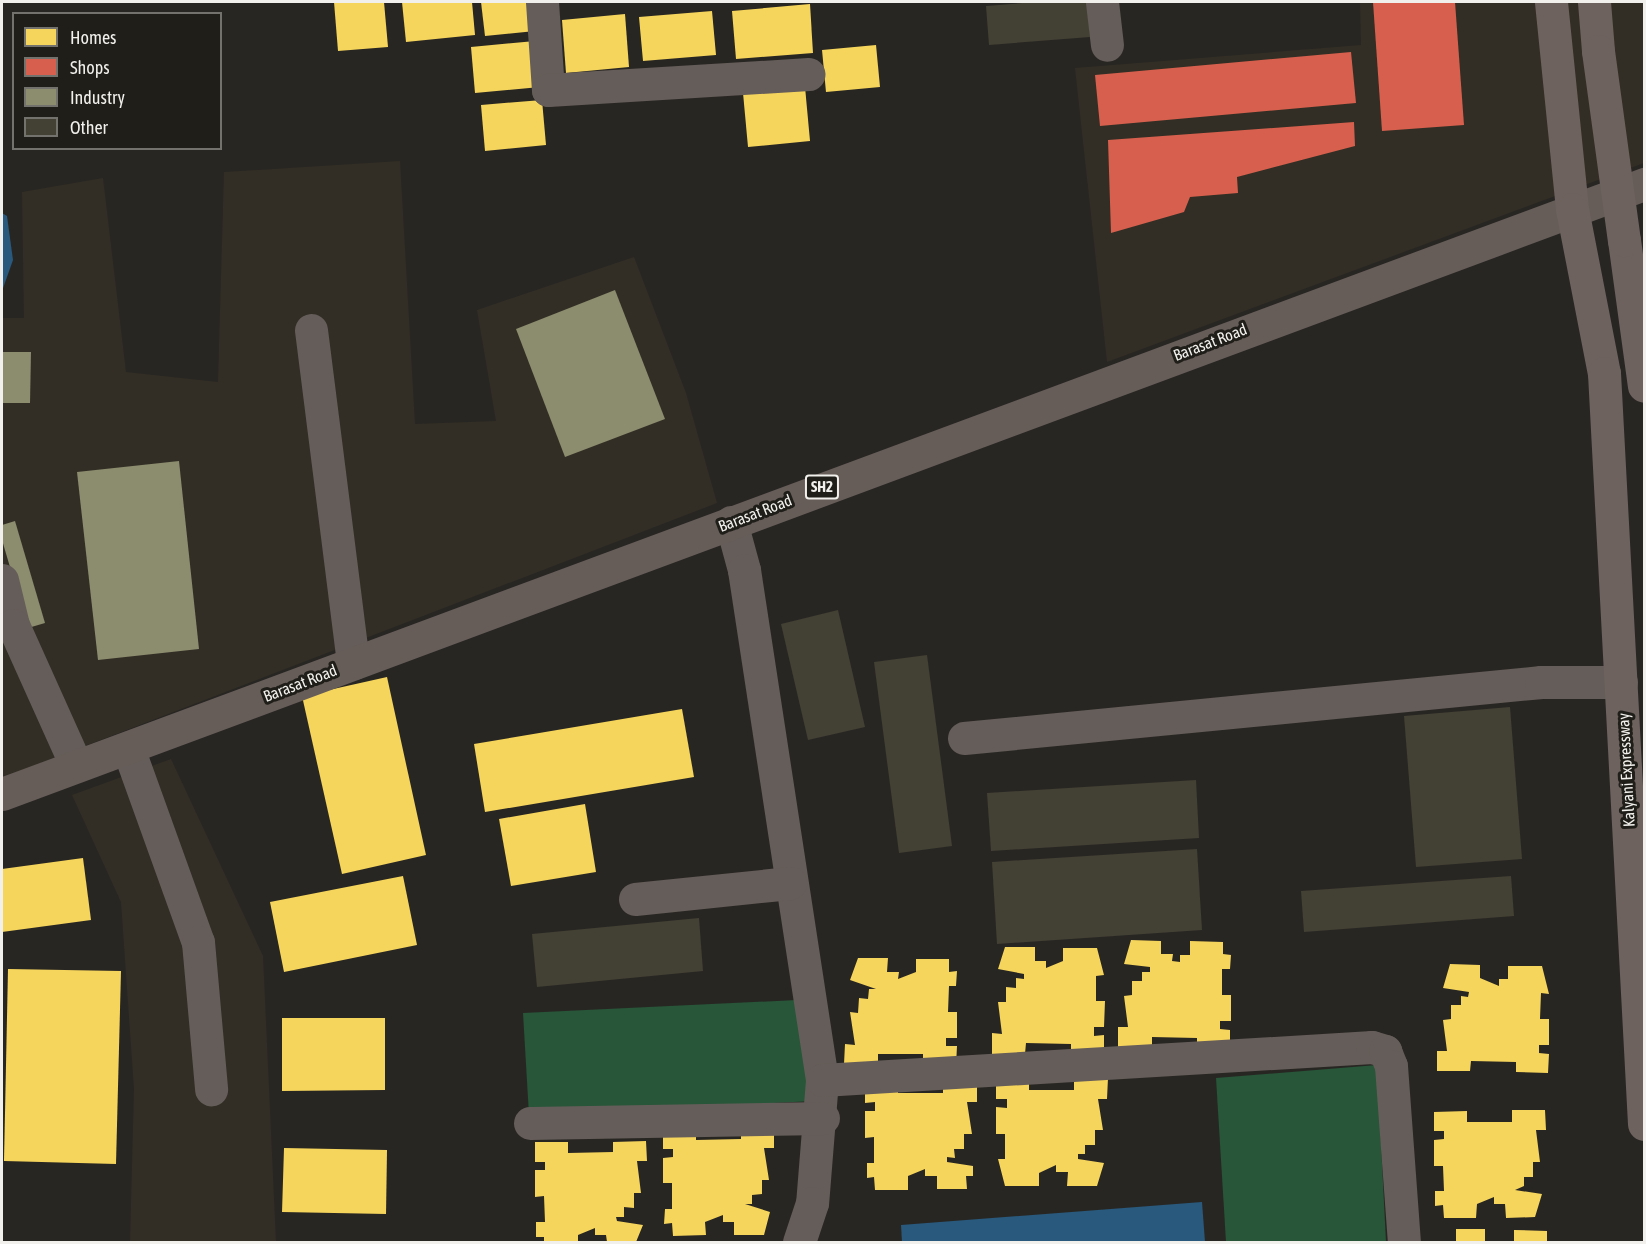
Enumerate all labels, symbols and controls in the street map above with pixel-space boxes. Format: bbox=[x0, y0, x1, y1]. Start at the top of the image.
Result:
legend bbox=[12, 12, 222, 150]
text: Homes bbox=[70, 27, 116, 48]
text: Shops bbox=[70, 57, 110, 78]
text: Industry bbox=[70, 87, 125, 108]
text: Other bbox=[70, 117, 108, 138]
street label: Barasat Road bbox=[1170, 319, 1250, 365]
road number: SH2 bbox=[804, 475, 840, 499]
street label: Barasat Road bbox=[715, 490, 795, 536]
street label: Barasat Road bbox=[260, 660, 340, 706]
street label: Kalyani Expressway bbox=[1613, 713, 1639, 827]

